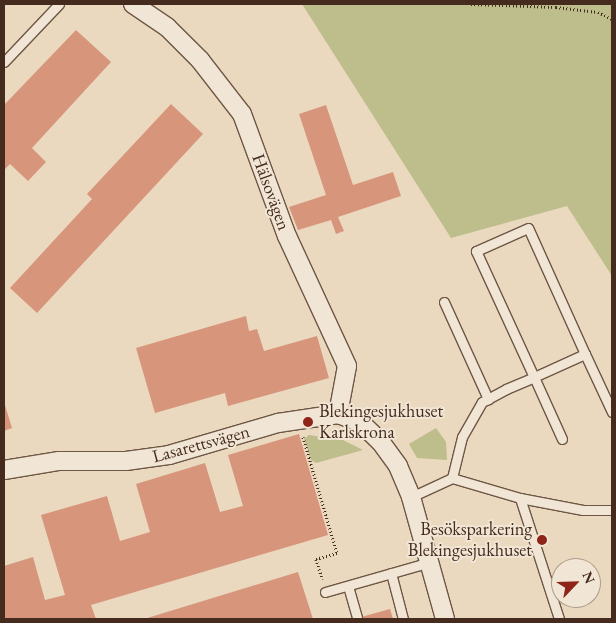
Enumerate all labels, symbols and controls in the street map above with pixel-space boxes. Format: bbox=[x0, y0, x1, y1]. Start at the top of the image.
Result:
street label: Hälsovägen bbox=[247, 151, 295, 233]
place label: Blekingesjukhuset Karlskrona bbox=[319, 401, 443, 444]
marker: Blekingesjukhuset Karlskrona bbox=[301, 415, 315, 429]
street label: Lasarettsvägen bbox=[150, 421, 252, 467]
place label: Besöksparkering Blekingesjukhuset bbox=[408, 519, 532, 562]
marker: Besöksparkering Blekingesjukhuset bbox=[536, 534, 548, 546]
north arrow bbox=[551, 558, 601, 608]
text: N bbox=[578, 568, 599, 586]

